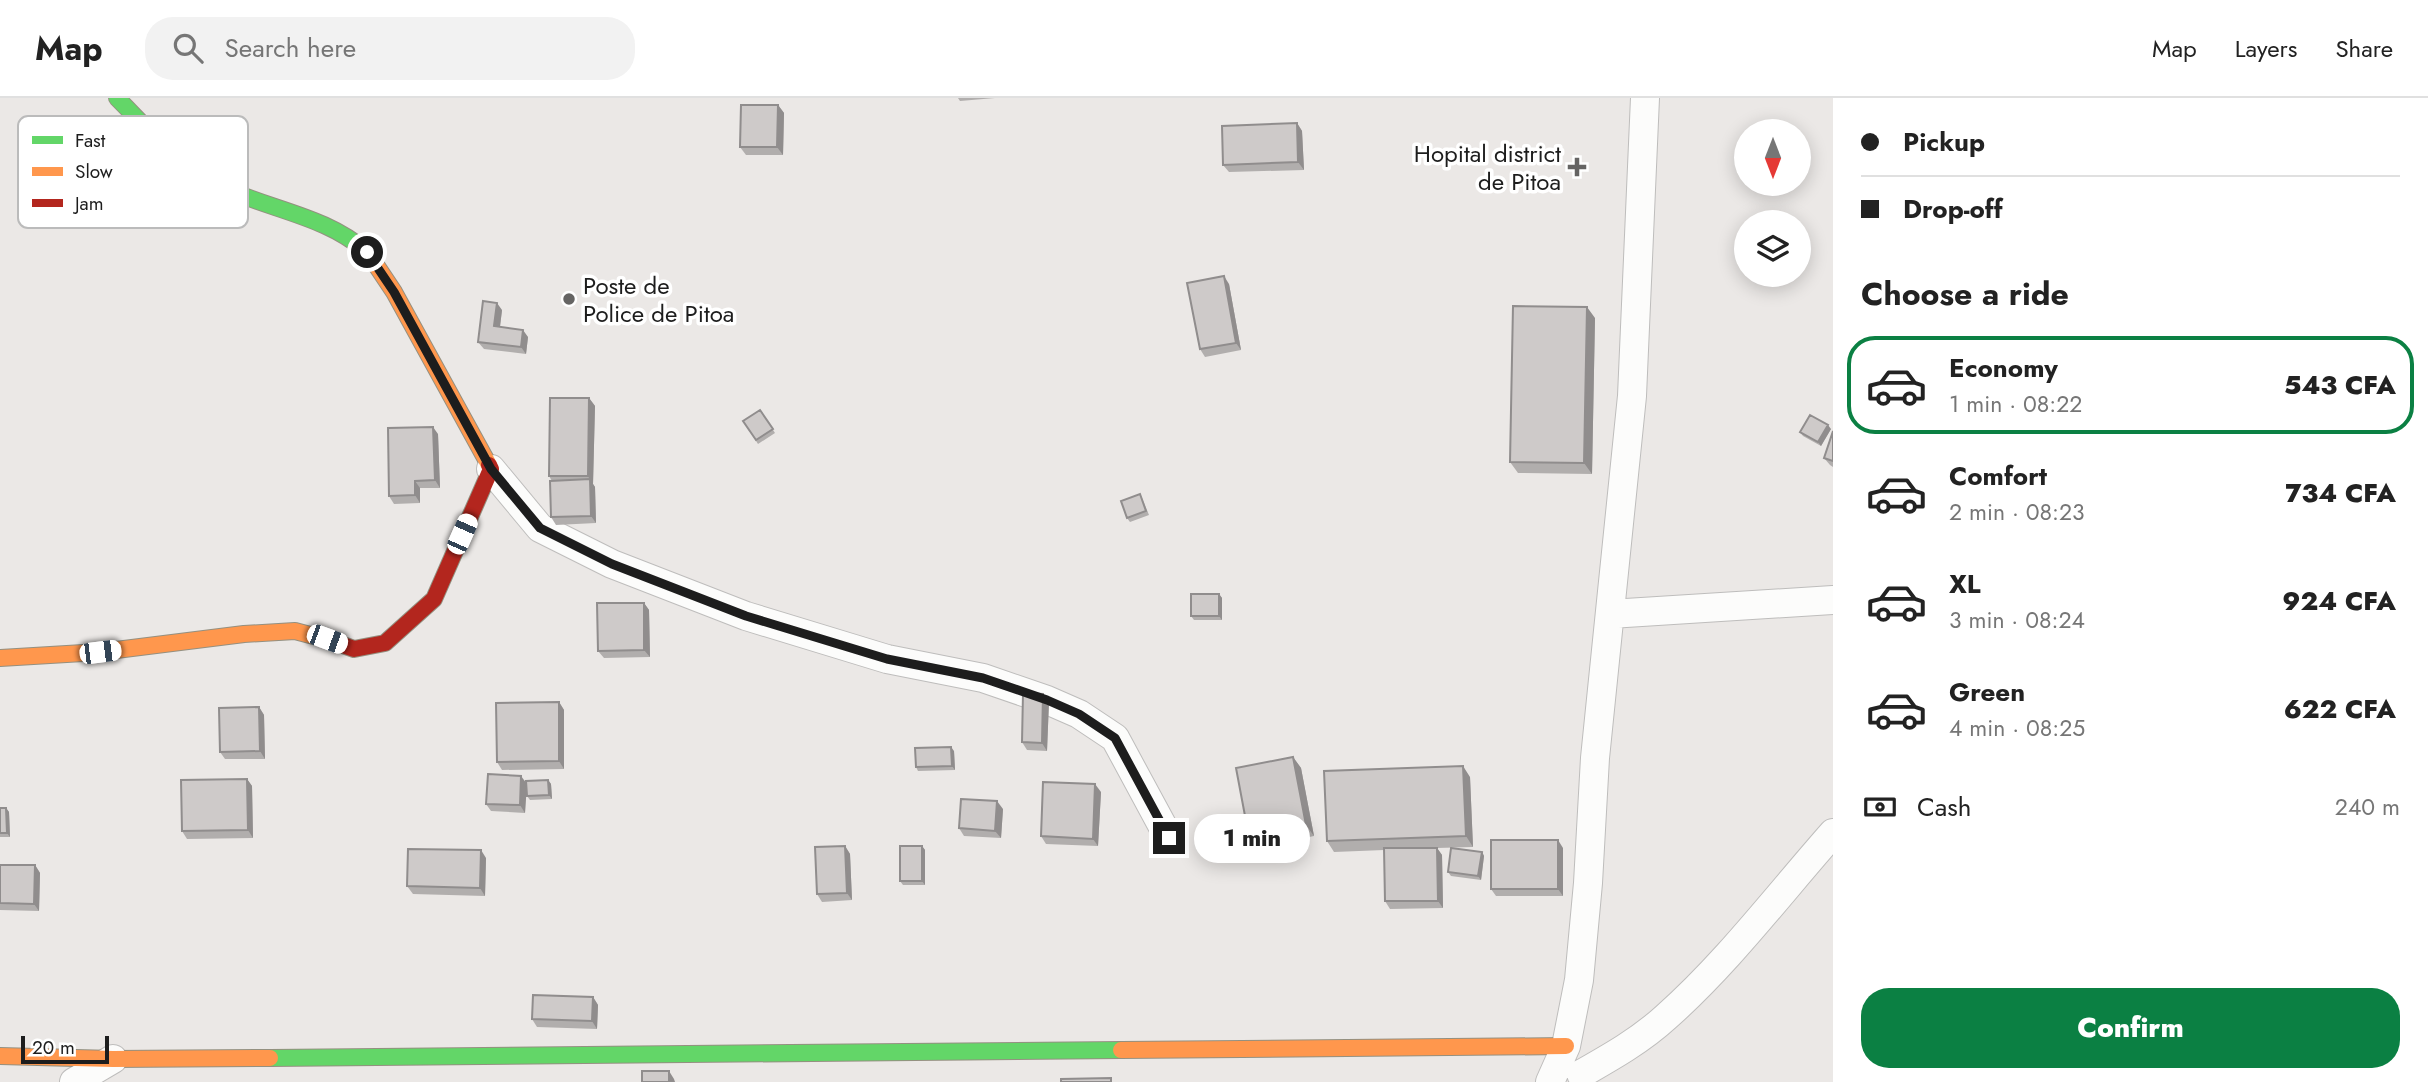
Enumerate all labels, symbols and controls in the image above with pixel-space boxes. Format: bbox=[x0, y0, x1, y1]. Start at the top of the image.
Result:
search box bbox=[145, 17, 635, 80]
text: Map bbox=[35, 25, 103, 72]
icon: search bbox=[169, 29, 207, 67]
text: Search here bbox=[225, 29, 356, 67]
text: Map bbox=[2152, 31, 2197, 66]
text: Layers bbox=[2235, 31, 2297, 66]
text: Share bbox=[2335, 31, 2393, 66]
legend bbox=[18, 116, 248, 228]
north arrow bbox=[1734, 119, 1811, 196]
map controls bbox=[1734, 119, 1811, 287]
text: Pickup bbox=[1903, 123, 1985, 161]
text: Fast bbox=[75, 127, 106, 154]
place label: Hopital district de Pitoa bbox=[1414, 136, 1561, 199]
marker: Hopital district de Pitoa bbox=[1567, 157, 1587, 177]
text: Slow bbox=[75, 158, 113, 185]
text: Jam bbox=[72, 190, 104, 217]
text: Drop-off bbox=[1903, 190, 2003, 228]
button: layers bbox=[1734, 210, 1811, 287]
route start bbox=[351, 236, 383, 268]
place label: Poste de Police de Pitoa bbox=[583, 268, 734, 331]
text: Choose a ride bbox=[1861, 271, 2069, 317]
marker: Poste de Police de Pitoa bbox=[561, 291, 577, 307]
text: Economy bbox=[1949, 349, 2058, 387]
icon: car bbox=[1865, 354, 1928, 417]
text: 543 CFA bbox=[2284, 366, 2396, 404]
text: 1 min · 08:22 bbox=[1949, 387, 2082, 421]
text: Comfort bbox=[1949, 457, 2047, 495]
icon: car bbox=[1865, 462, 1928, 525]
text: 734 CFA bbox=[2285, 474, 2396, 512]
text: 2 min · 08:23 bbox=[1949, 495, 2085, 529]
car bbox=[444, 511, 481, 557]
text: XL bbox=[1949, 565, 1981, 603]
icon: car bbox=[1865, 570, 1928, 633]
text: 924 CFA bbox=[2282, 582, 2396, 620]
text: 3 min · 08:24 bbox=[1949, 603, 2085, 637]
car bbox=[304, 622, 351, 656]
car bbox=[78, 639, 123, 665]
text: Green bbox=[1949, 673, 2025, 711]
icon: car bbox=[1865, 678, 1928, 741]
text: 622 CFA bbox=[2284, 690, 2396, 728]
text: 4 min · 08:25 bbox=[1949, 711, 2085, 745]
icon: cash bbox=[1861, 788, 1899, 826]
text: Cash bbox=[1917, 788, 1971, 826]
text: 240 m bbox=[2335, 790, 2400, 824]
callout: 1 min bbox=[1194, 814, 1309, 862]
text: 1 min bbox=[1223, 821, 1281, 855]
route end bbox=[1153, 822, 1185, 854]
button: Confirm bbox=[1861, 988, 2400, 1068]
scale bar bbox=[21, 1033, 108, 1065]
text: 20 m bbox=[32, 1034, 75, 1061]

